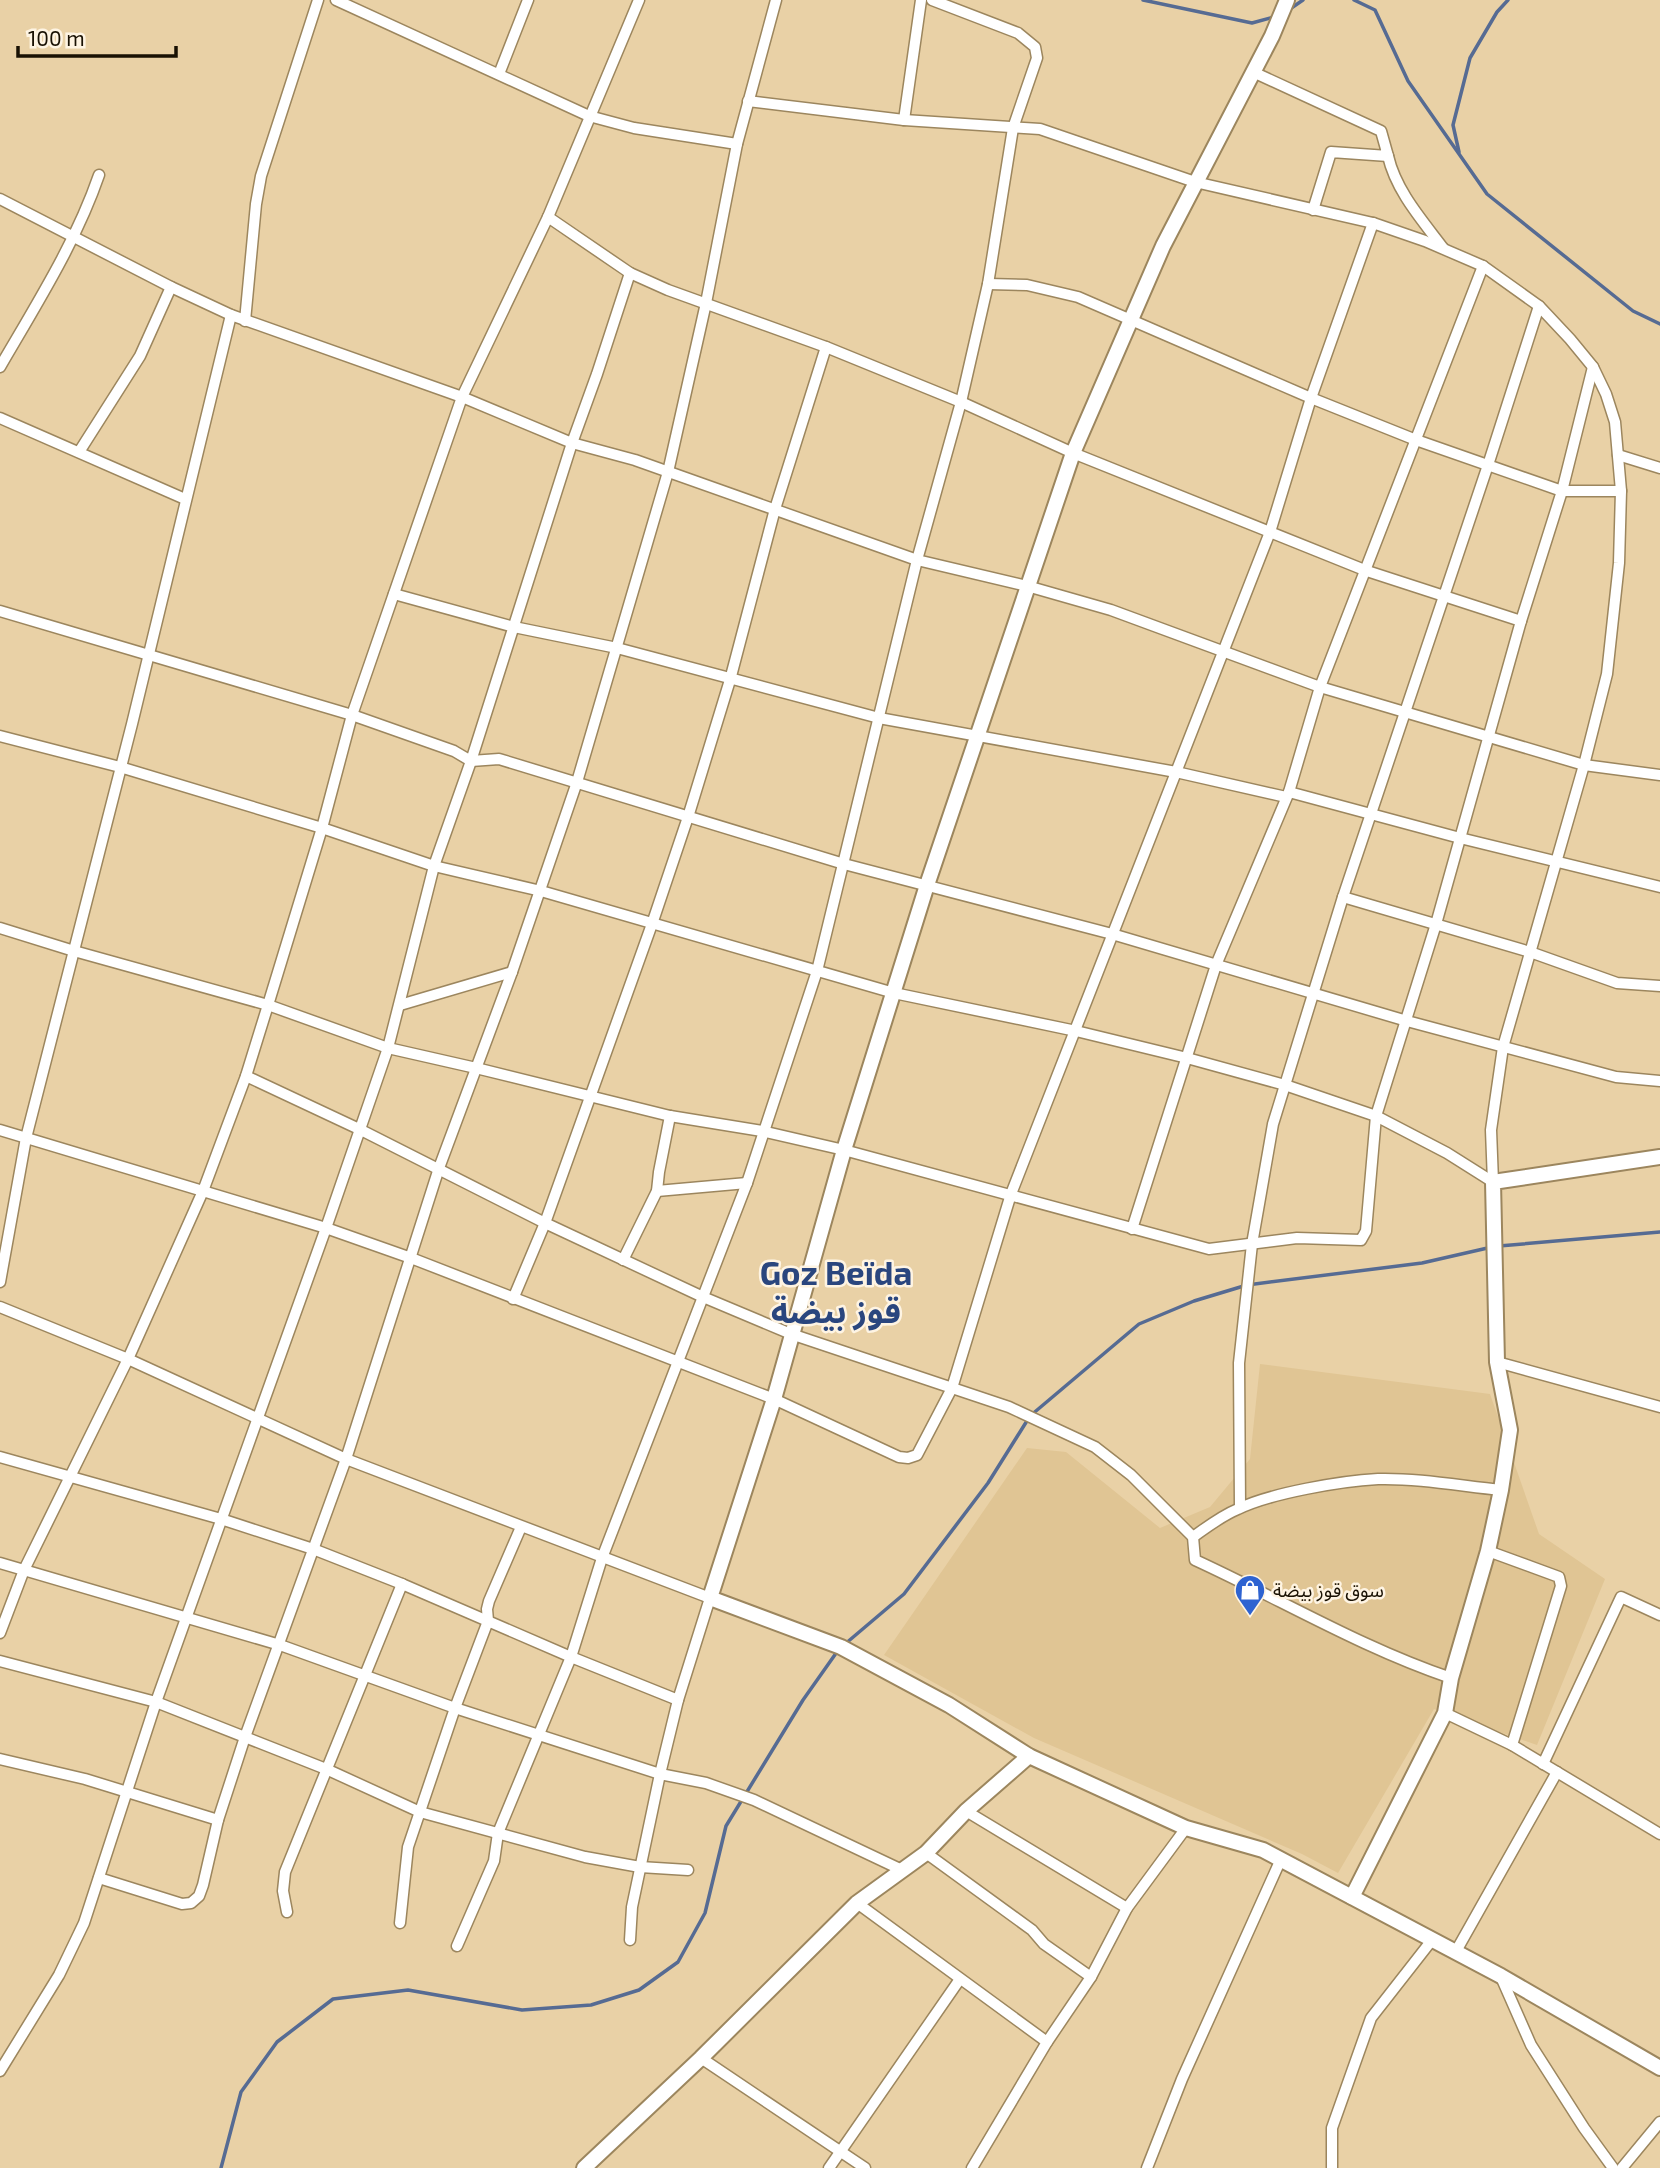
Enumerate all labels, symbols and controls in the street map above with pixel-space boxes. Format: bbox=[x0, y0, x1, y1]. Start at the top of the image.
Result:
scale bar bbox=[18, 14, 175, 58]
text: 100 m bbox=[28, 25, 85, 50]
district label: Goz Beïda قوز بيضة bbox=[760, 1252, 912, 1331]
shop icon: سوق قوز بيضة bbox=[1233, 1573, 1267, 1617]
place label: سوق قوز بيضة bbox=[1273, 1578, 1384, 1602]

